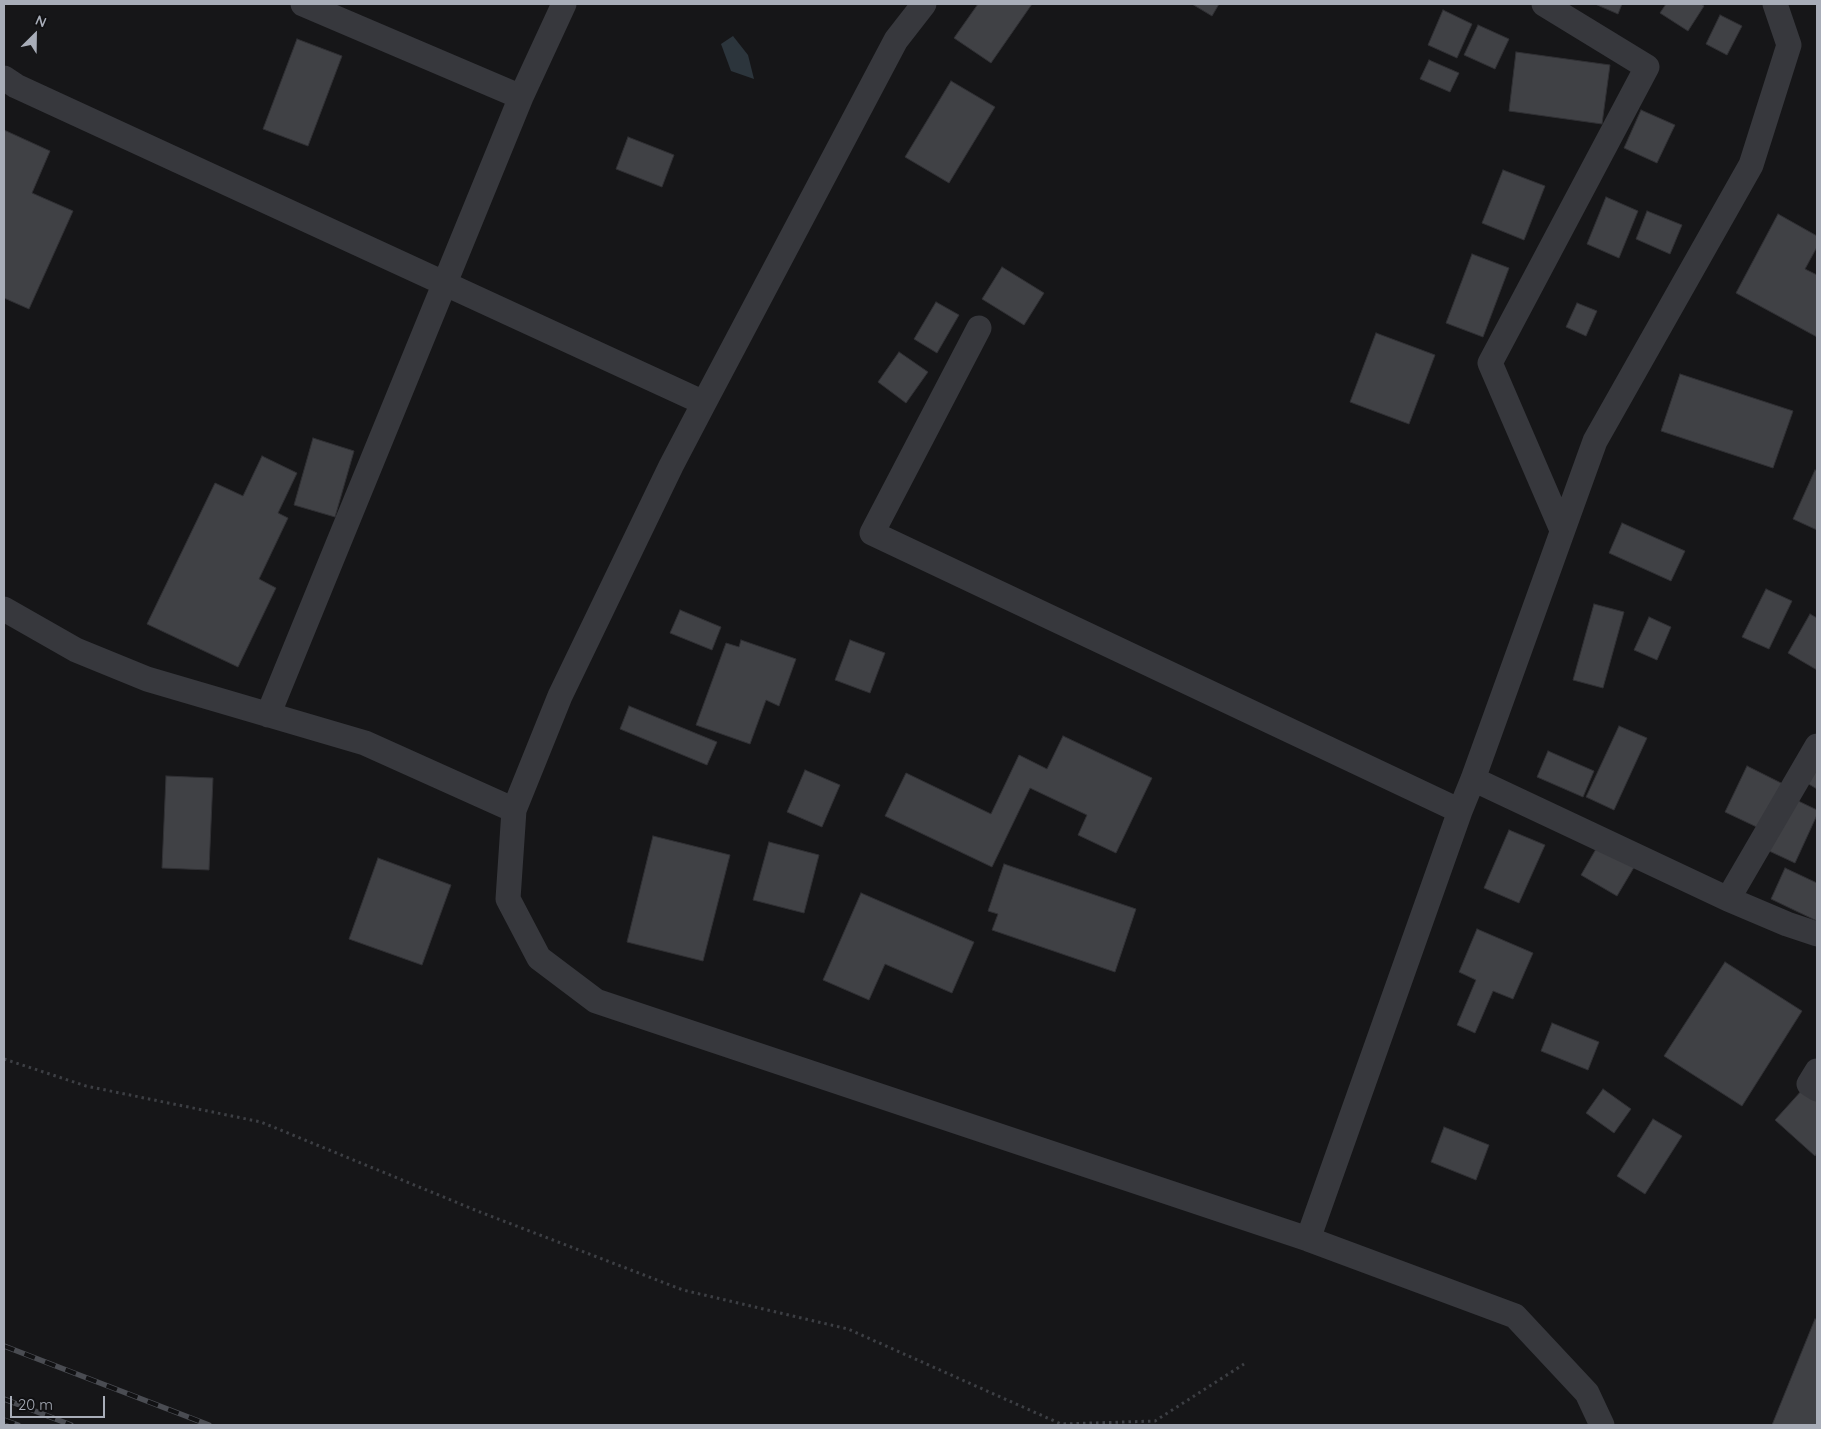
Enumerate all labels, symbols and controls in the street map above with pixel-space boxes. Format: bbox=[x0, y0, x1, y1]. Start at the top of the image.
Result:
north arrow bbox=[10, 10, 60, 60]
text: N bbox=[33, 11, 49, 31]
scale bar bbox=[12, 1386, 108, 1418]
text: 20 m bbox=[18, 1395, 53, 1414]

